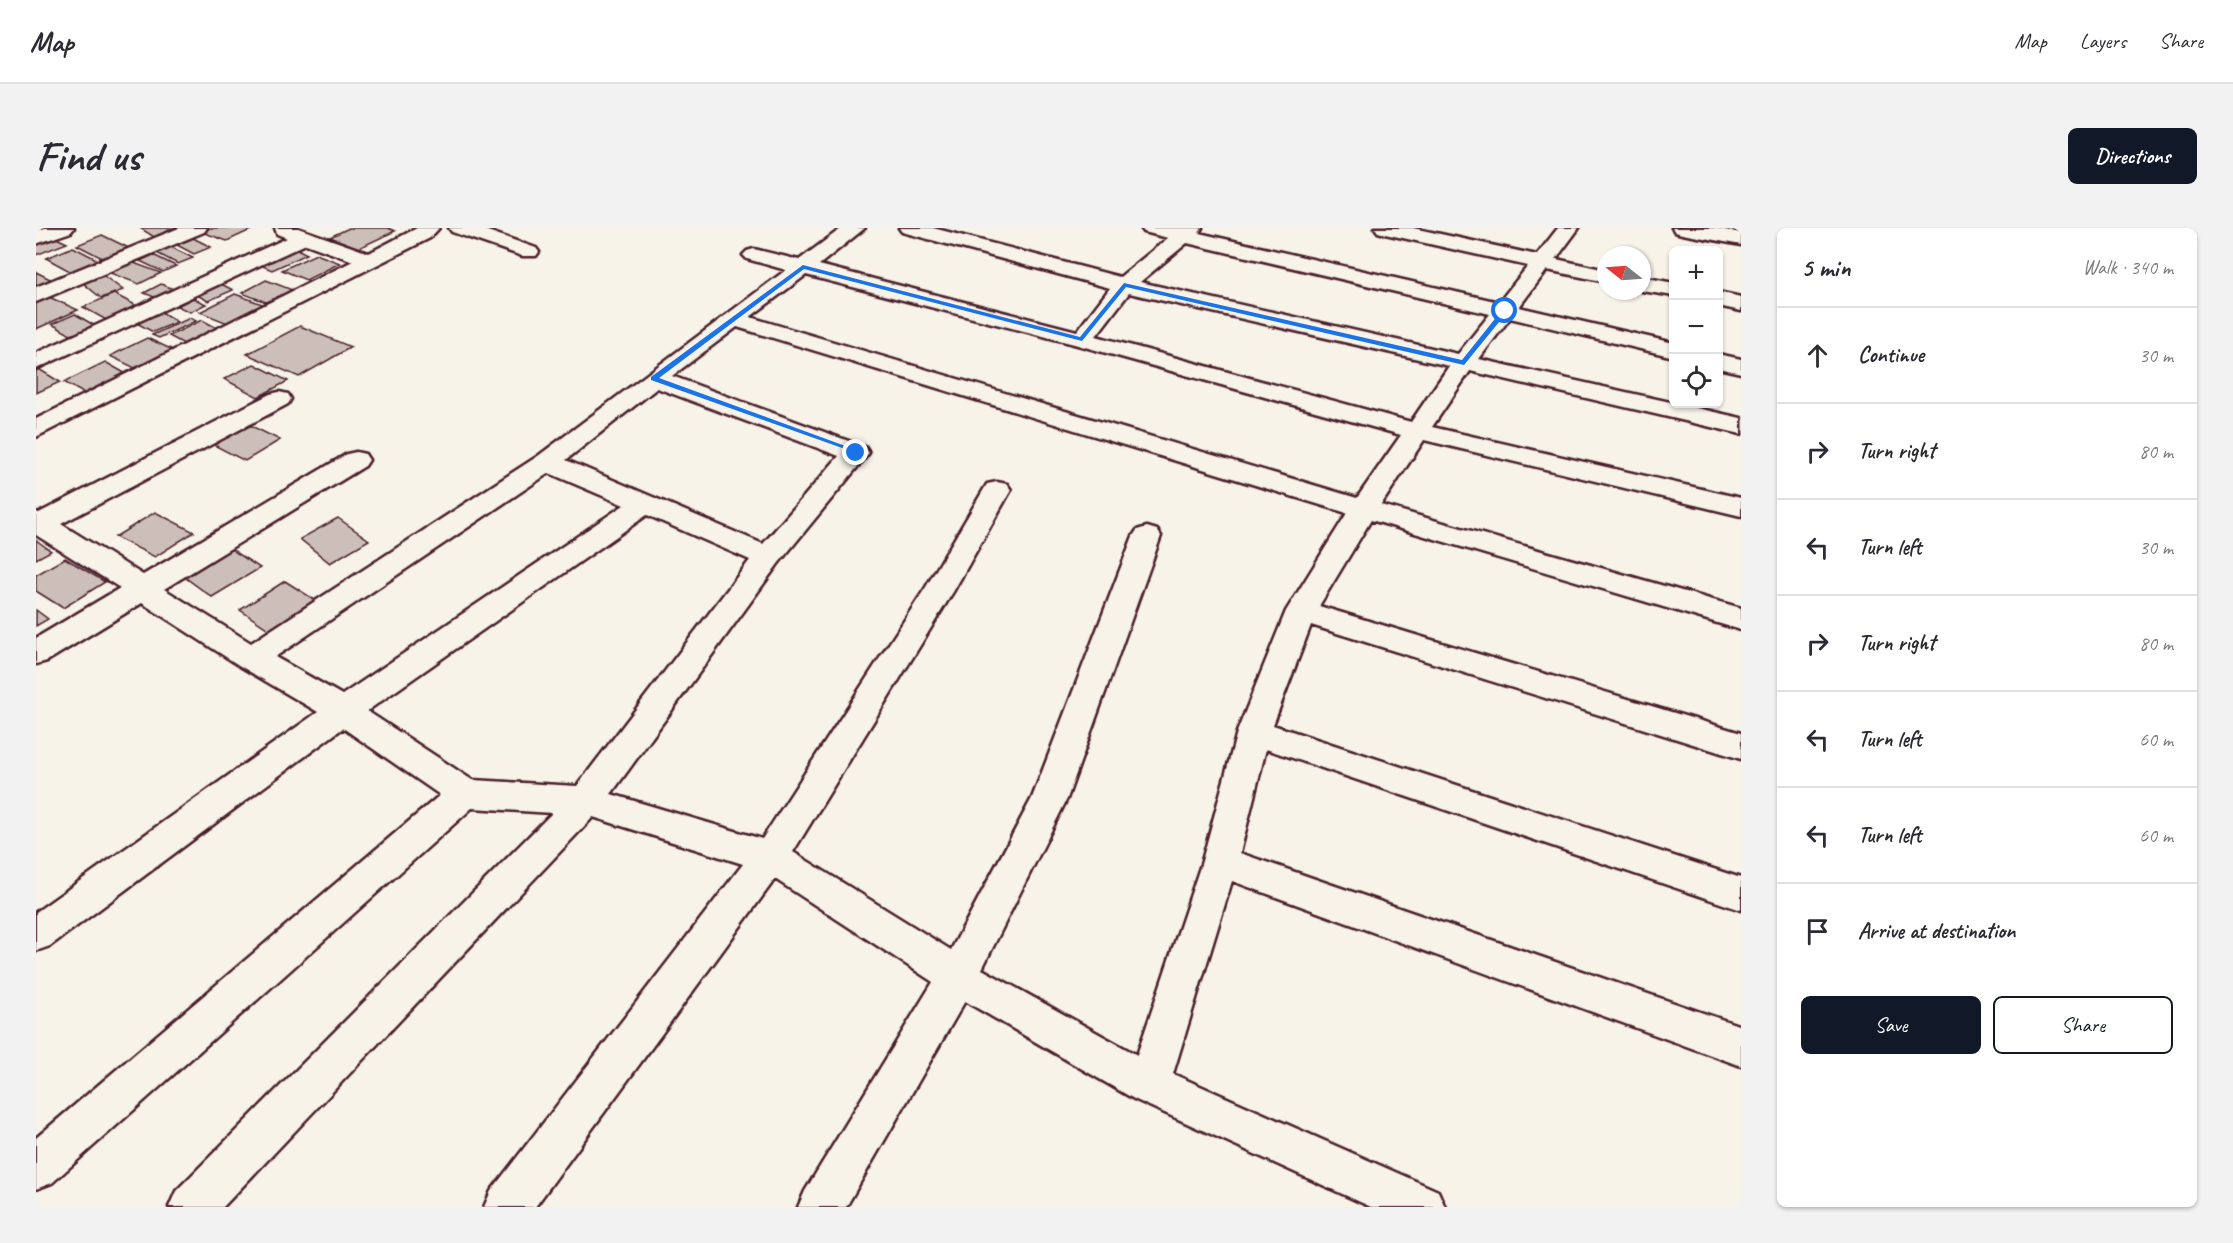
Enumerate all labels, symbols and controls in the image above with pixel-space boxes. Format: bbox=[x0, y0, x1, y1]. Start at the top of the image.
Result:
text: Map bbox=[30, 24, 73, 59]
text: Map bbox=[2014, 28, 2047, 54]
text: Layers bbox=[2080, 28, 2126, 54]
text: Share bbox=[2159, 28, 2203, 54]
button: Directions bbox=[2068, 128, 2197, 184]
text: Find us bbox=[36, 130, 141, 183]
north arrow bbox=[1597, 246, 1651, 300]
map controls bbox=[1669, 246, 1723, 408]
button: + bbox=[1669, 246, 1723, 300]
text: 5 min bbox=[1801, 251, 1850, 284]
text: Walk · 340 m bbox=[2083, 255, 2173, 280]
route start bbox=[1491, 297, 1517, 323]
button: − bbox=[1669, 300, 1723, 354]
icon: ahead bbox=[1801, 339, 1834, 372]
text: Continue bbox=[1858, 341, 1924, 369]
text: 30 m bbox=[2139, 343, 2173, 368]
button: locate bbox=[1669, 354, 1723, 408]
icon: right bbox=[1801, 435, 1834, 468]
text: Turn right bbox=[1858, 437, 1935, 465]
route end bbox=[842, 439, 868, 465]
text: 80 m bbox=[2139, 439, 2173, 464]
icon: left bbox=[1801, 531, 1834, 564]
text: Turn left bbox=[1858, 533, 1922, 561]
text: 30 m bbox=[2139, 535, 2173, 560]
icon: right bbox=[1801, 627, 1834, 660]
text: Turn right bbox=[1858, 629, 1935, 657]
text: 80 m bbox=[2139, 631, 2173, 656]
icon: left bbox=[1801, 723, 1834, 756]
text: Turn left bbox=[1858, 725, 1922, 753]
text: 60 m bbox=[2139, 727, 2173, 752]
icon: left bbox=[1801, 819, 1834, 852]
text: Turn left bbox=[1858, 821, 1922, 849]
text: 60 m bbox=[2139, 823, 2173, 848]
icon: arrive bbox=[1801, 915, 1834, 948]
text: Arrive at destination bbox=[1858, 917, 2015, 945]
button: Save bbox=[1801, 996, 1981, 1054]
button: Share bbox=[1993, 996, 2173, 1054]

